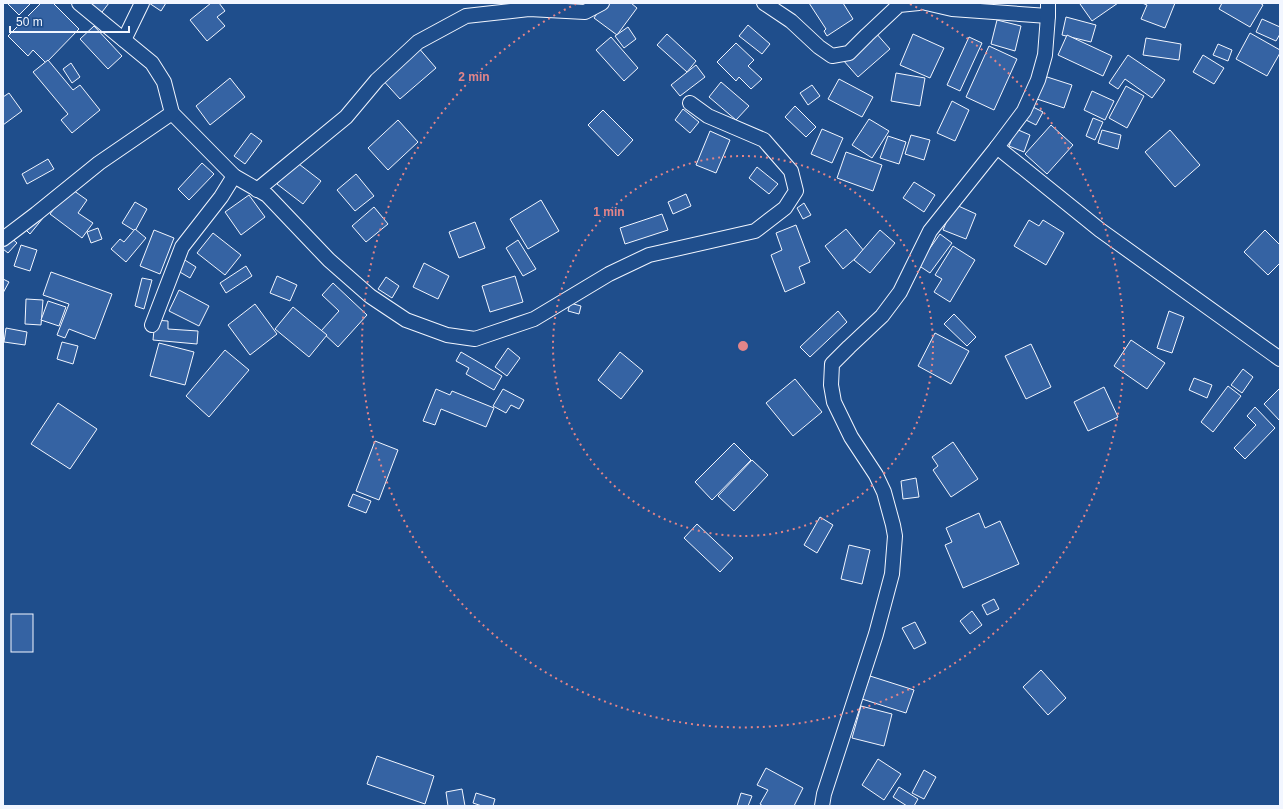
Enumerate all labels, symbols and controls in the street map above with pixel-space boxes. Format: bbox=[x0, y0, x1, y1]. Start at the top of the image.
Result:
scale bar bbox=[10, 8, 129, 34]
text: 50 m bbox=[16, 15, 43, 29]
text: 2 min bbox=[458, 70, 490, 84]
text: 1 min bbox=[593, 205, 625, 219]
centre of rings bbox=[736, 339, 750, 353]

